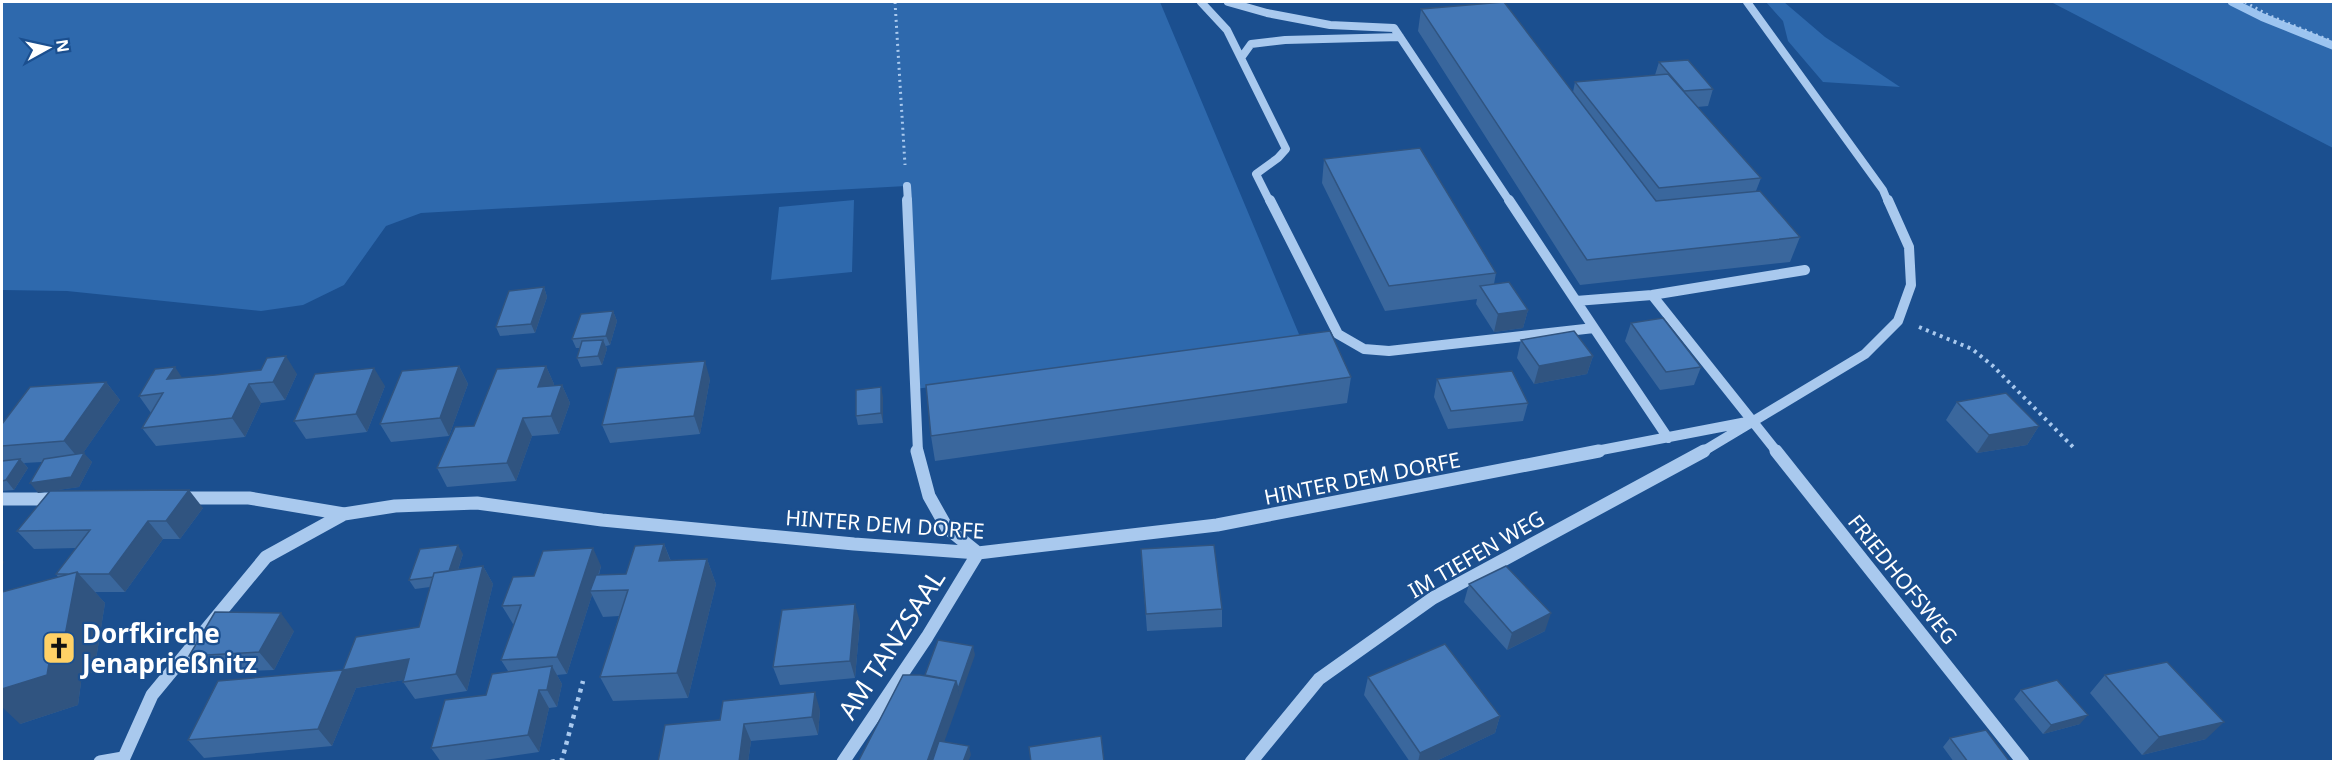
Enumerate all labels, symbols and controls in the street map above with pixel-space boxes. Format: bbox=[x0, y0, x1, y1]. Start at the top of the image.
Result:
north arrow bbox=[18, 18, 78, 78]
text: N bbox=[51, 38, 75, 54]
street label: HINTER DEM DORFE bbox=[1261, 445, 1463, 511]
street label: HINTER DEM DORFE bbox=[785, 503, 985, 545]
street label: IM TIEFEN WEG bbox=[1403, 504, 1549, 604]
street label: FRIEDHOFSWEG bbox=[1842, 508, 1964, 650]
street label: AM TANZSAAL bbox=[829, 562, 953, 726]
place label: Dorfkirche Jenaprießnitz bbox=[80, 615, 257, 681]
church icon: Dorfkirche Jenaprießnitz bbox=[41, 630, 77, 666]

